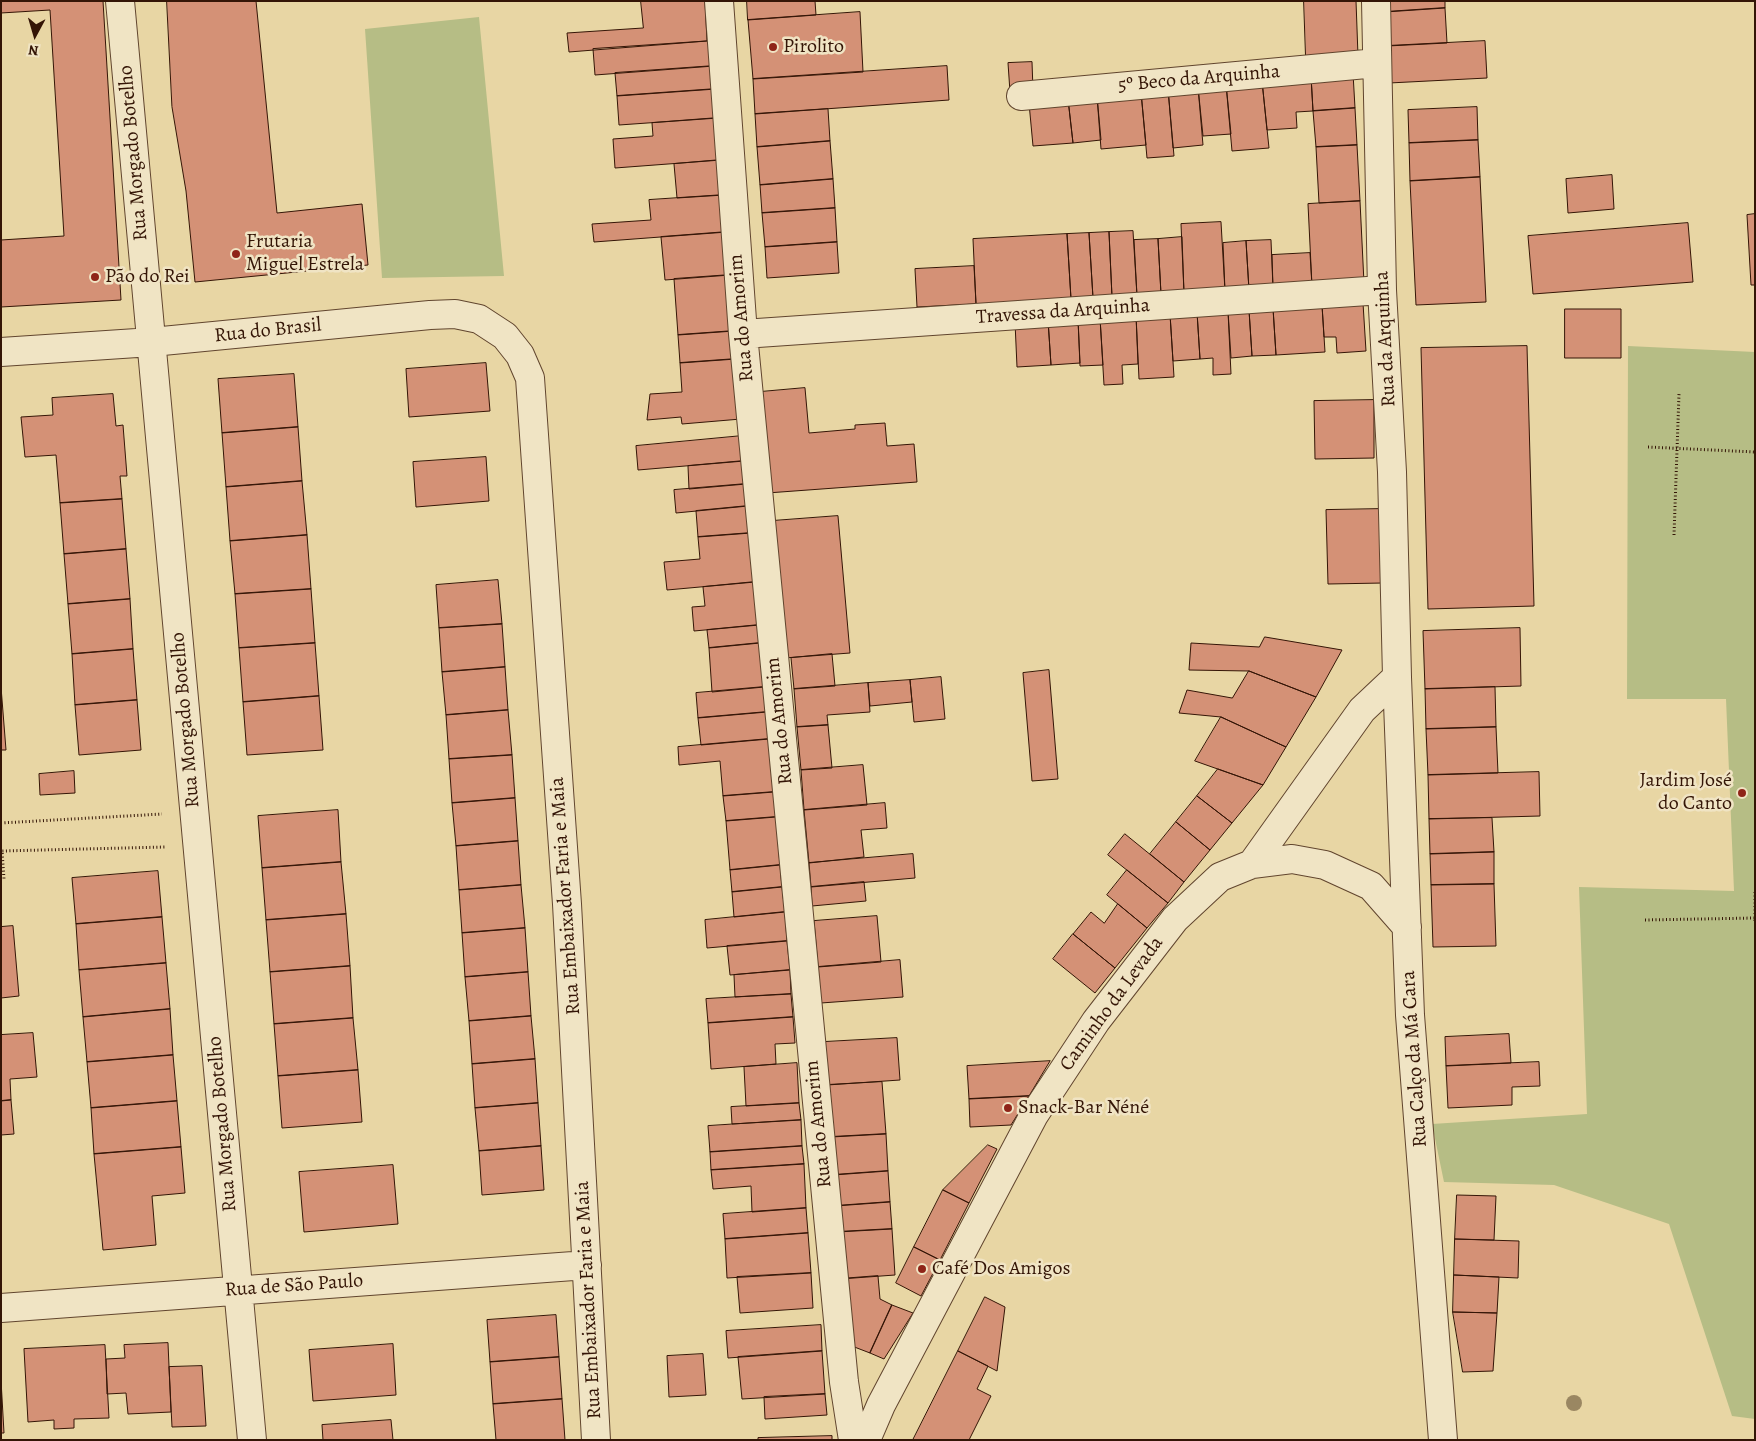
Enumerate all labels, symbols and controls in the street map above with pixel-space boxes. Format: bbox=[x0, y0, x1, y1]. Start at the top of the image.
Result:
north arrow bbox=[10, 10, 60, 60]
place label: Pirolito bbox=[783, 35, 844, 59]
text: N bbox=[27, 40, 39, 60]
marker: Pirolito bbox=[767, 41, 779, 53]
street label: 5º Beco da Arquinha bbox=[1117, 60, 1281, 98]
street label: Rua Morgado Botelho bbox=[114, 64, 154, 242]
place label: Frutaria Miguel Estrela bbox=[246, 230, 364, 277]
marker: Frutaria Miguel Estrela bbox=[230, 248, 242, 260]
street label: Rua do Amorim bbox=[724, 253, 760, 383]
place label: Pão do Rei bbox=[105, 265, 190, 289]
street label: Rua da Arquinha bbox=[1370, 270, 1402, 408]
marker: Pão do Rei bbox=[89, 271, 101, 283]
street label: Travessa da Arquinha bbox=[975, 294, 1151, 330]
street label: Rua do Brasil bbox=[213, 313, 323, 349]
street label: Rua Morgado Botelho bbox=[166, 631, 206, 809]
street label: Rua do Amorim bbox=[761, 656, 799, 786]
place label: Jardim José do Canto bbox=[1640, 769, 1732, 816]
street label: Rua Embaixador Faria e Maia bbox=[546, 776, 586, 1016]
marker: Jardim José do Canto bbox=[1736, 787, 1748, 799]
street label: Caminho da Levada bbox=[1055, 932, 1169, 1076]
street label: Rua Calço da Má Cara bbox=[1397, 970, 1433, 1148]
street label: Rua Morgado Botelho bbox=[203, 1035, 243, 1213]
street label: Rua do Amorim bbox=[800, 1059, 838, 1189]
place label: Snack-Bar Néné bbox=[1018, 1096, 1149, 1120]
marker: Snack-Bar Néné bbox=[1002, 1102, 1014, 1114]
street label: Rua Embaixador Faria e Maia bbox=[571, 1180, 607, 1420]
place label: Café Dos Amigos bbox=[932, 1257, 1071, 1281]
marker: Café Dos Amigos bbox=[916, 1263, 928, 1275]
street label: Rua de São Paulo bbox=[224, 1269, 364, 1303]

